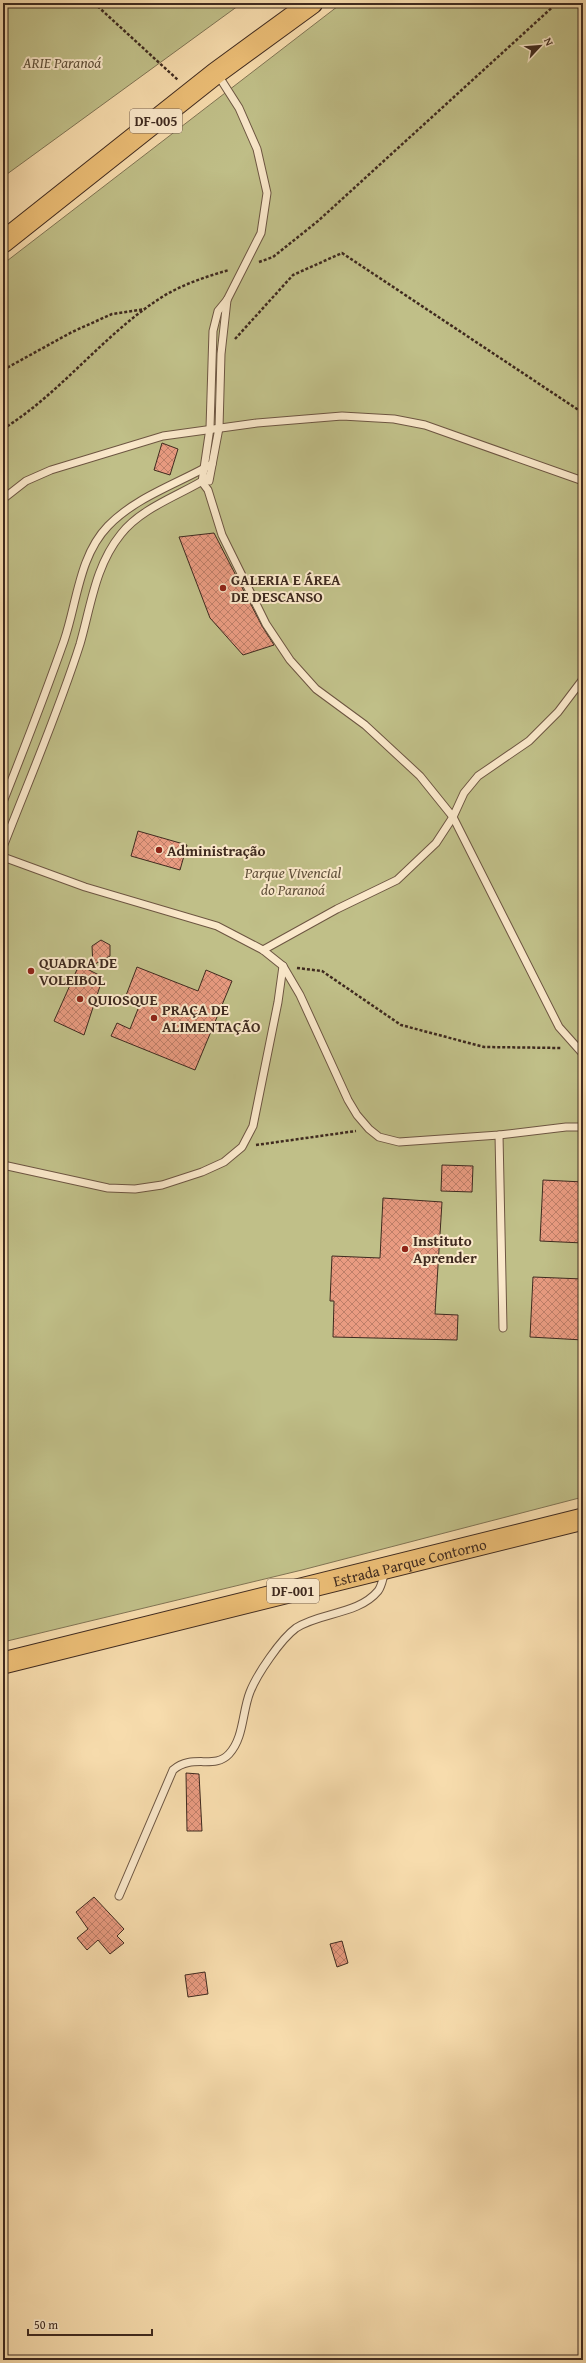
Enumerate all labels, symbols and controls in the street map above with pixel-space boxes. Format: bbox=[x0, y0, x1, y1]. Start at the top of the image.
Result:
north arrow bbox=[520, 26, 560, 66]
text: N bbox=[540, 35, 558, 49]
park label: ARIE Paranoá bbox=[22, 52, 101, 73]
road number: DF-005 bbox=[130, 109, 182, 133]
place label: GALERIA E ÁREA DE DESCANSO bbox=[231, 569, 341, 607]
marker: GALERIA E ÁREA DE DESCANSO bbox=[218, 583, 228, 593]
place label: Administração bbox=[167, 840, 265, 861]
marker: Administração bbox=[154, 845, 164, 855]
park label: Parque Vivencial do Paranoá bbox=[244, 862, 342, 900]
place label: QUADRA DE VOLEIBOL bbox=[39, 952, 117, 990]
marker: QUADRA DE VOLEIBOL bbox=[26, 966, 36, 976]
place label: QUIOSQUE bbox=[88, 989, 157, 1010]
marker: QUIOSQUE bbox=[75, 994, 85, 1004]
place label: PRAÇA DE ALIMENTAÇÃO bbox=[162, 999, 260, 1037]
marker: PRAÇA DE ALIMENTAÇÃO bbox=[149, 1013, 159, 1023]
place label: Instituto Aprender bbox=[413, 1230, 477, 1268]
marker: Instituto Aprender bbox=[400, 1244, 410, 1254]
street label: Estrada Parque Contorno bbox=[331, 1533, 489, 1591]
road number: DF-001 bbox=[267, 1579, 319, 1603]
scale bar bbox=[28, 2311, 152, 2337]
text: 50 m bbox=[34, 2316, 58, 2333]

